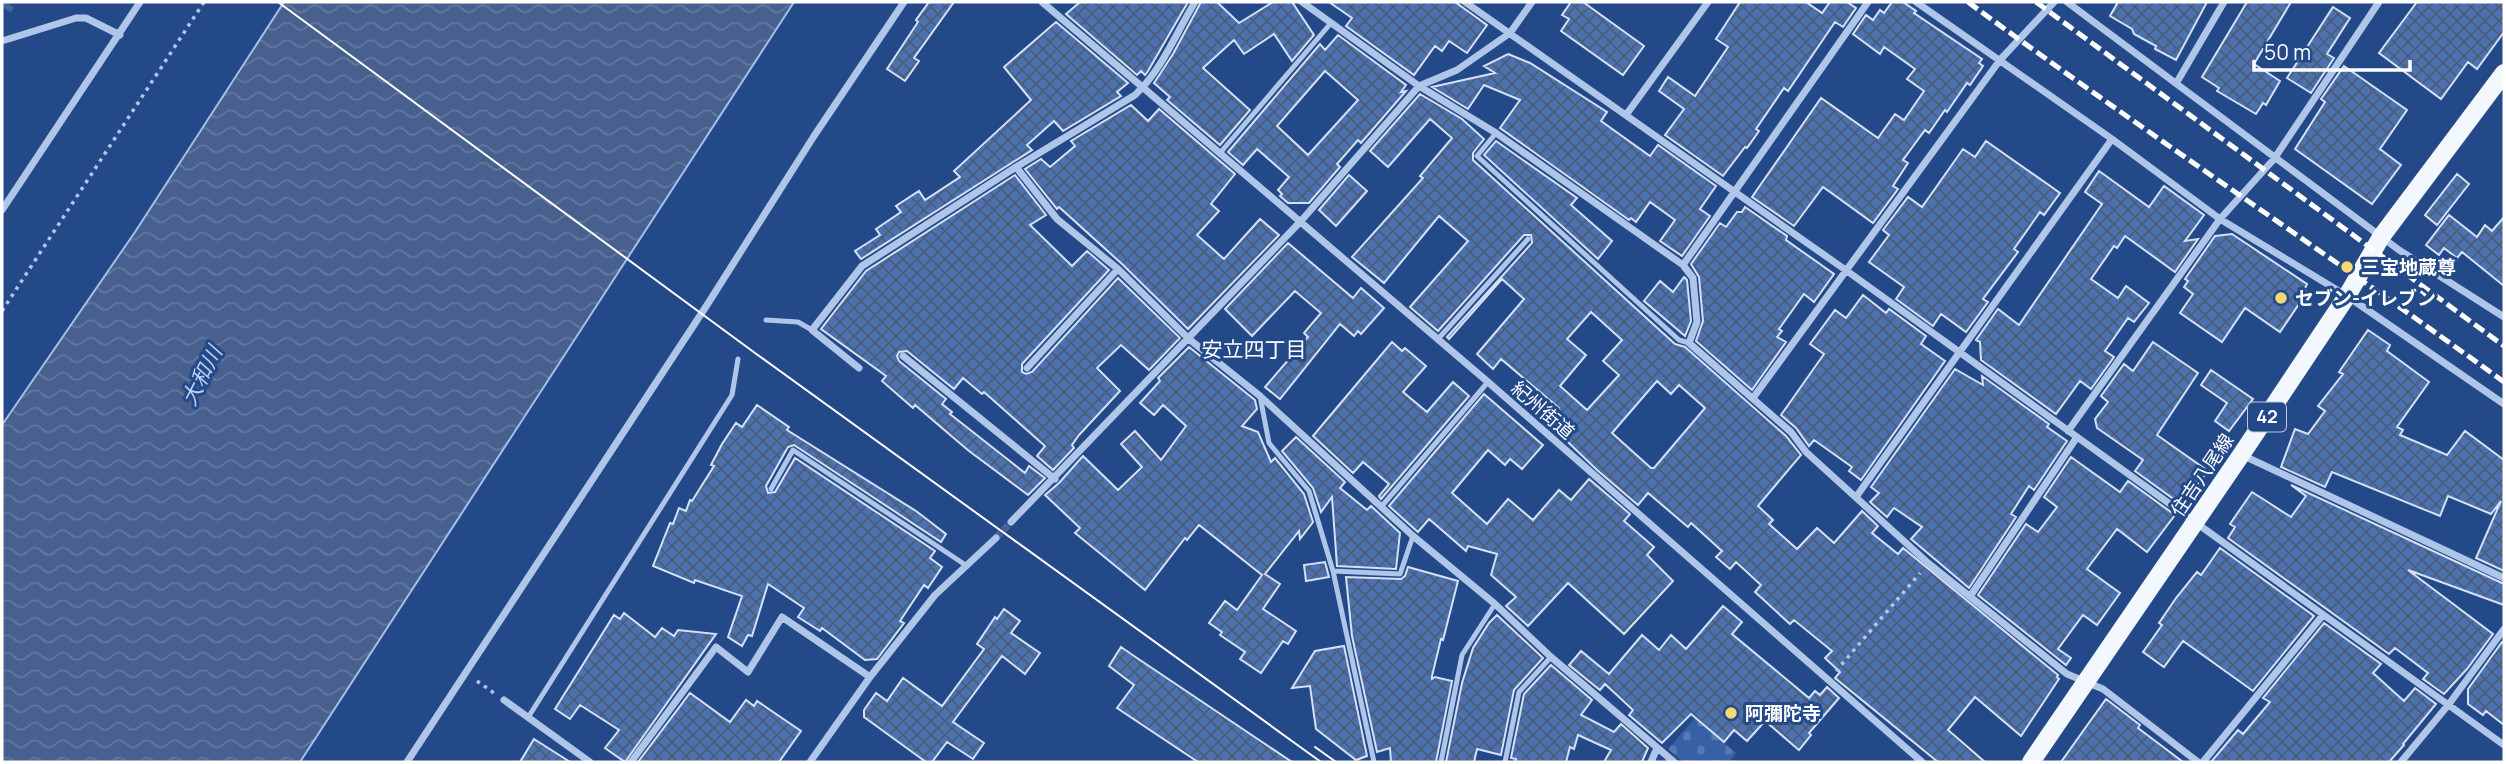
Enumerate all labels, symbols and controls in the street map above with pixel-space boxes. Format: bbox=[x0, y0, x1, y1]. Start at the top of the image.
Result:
scale bar bbox=[2254, 28, 2410, 72]
text: 50 m bbox=[2264, 38, 2311, 66]
place label: 三宝地蔵尊 bbox=[2361, 254, 2456, 280]
marker: 三宝地蔵尊 bbox=[2339, 259, 2355, 275]
place label: セブン-イレブン bbox=[2295, 285, 2436, 311]
marker: セブン-イレブン bbox=[2273, 290, 2289, 306]
district label: 安立四丁目 bbox=[1202, 335, 1307, 363]
water label: 大和川 bbox=[174, 339, 229, 410]
street label: 紀州街道 bbox=[1506, 375, 1580, 445]
road number: 42 bbox=[2248, 402, 2286, 432]
street label: 住吉八尾線 bbox=[2165, 428, 2239, 522]
place label: 阿彌陀寺 bbox=[1745, 700, 1821, 726]
marker: 阿彌陀寺 bbox=[1723, 705, 1739, 721]

